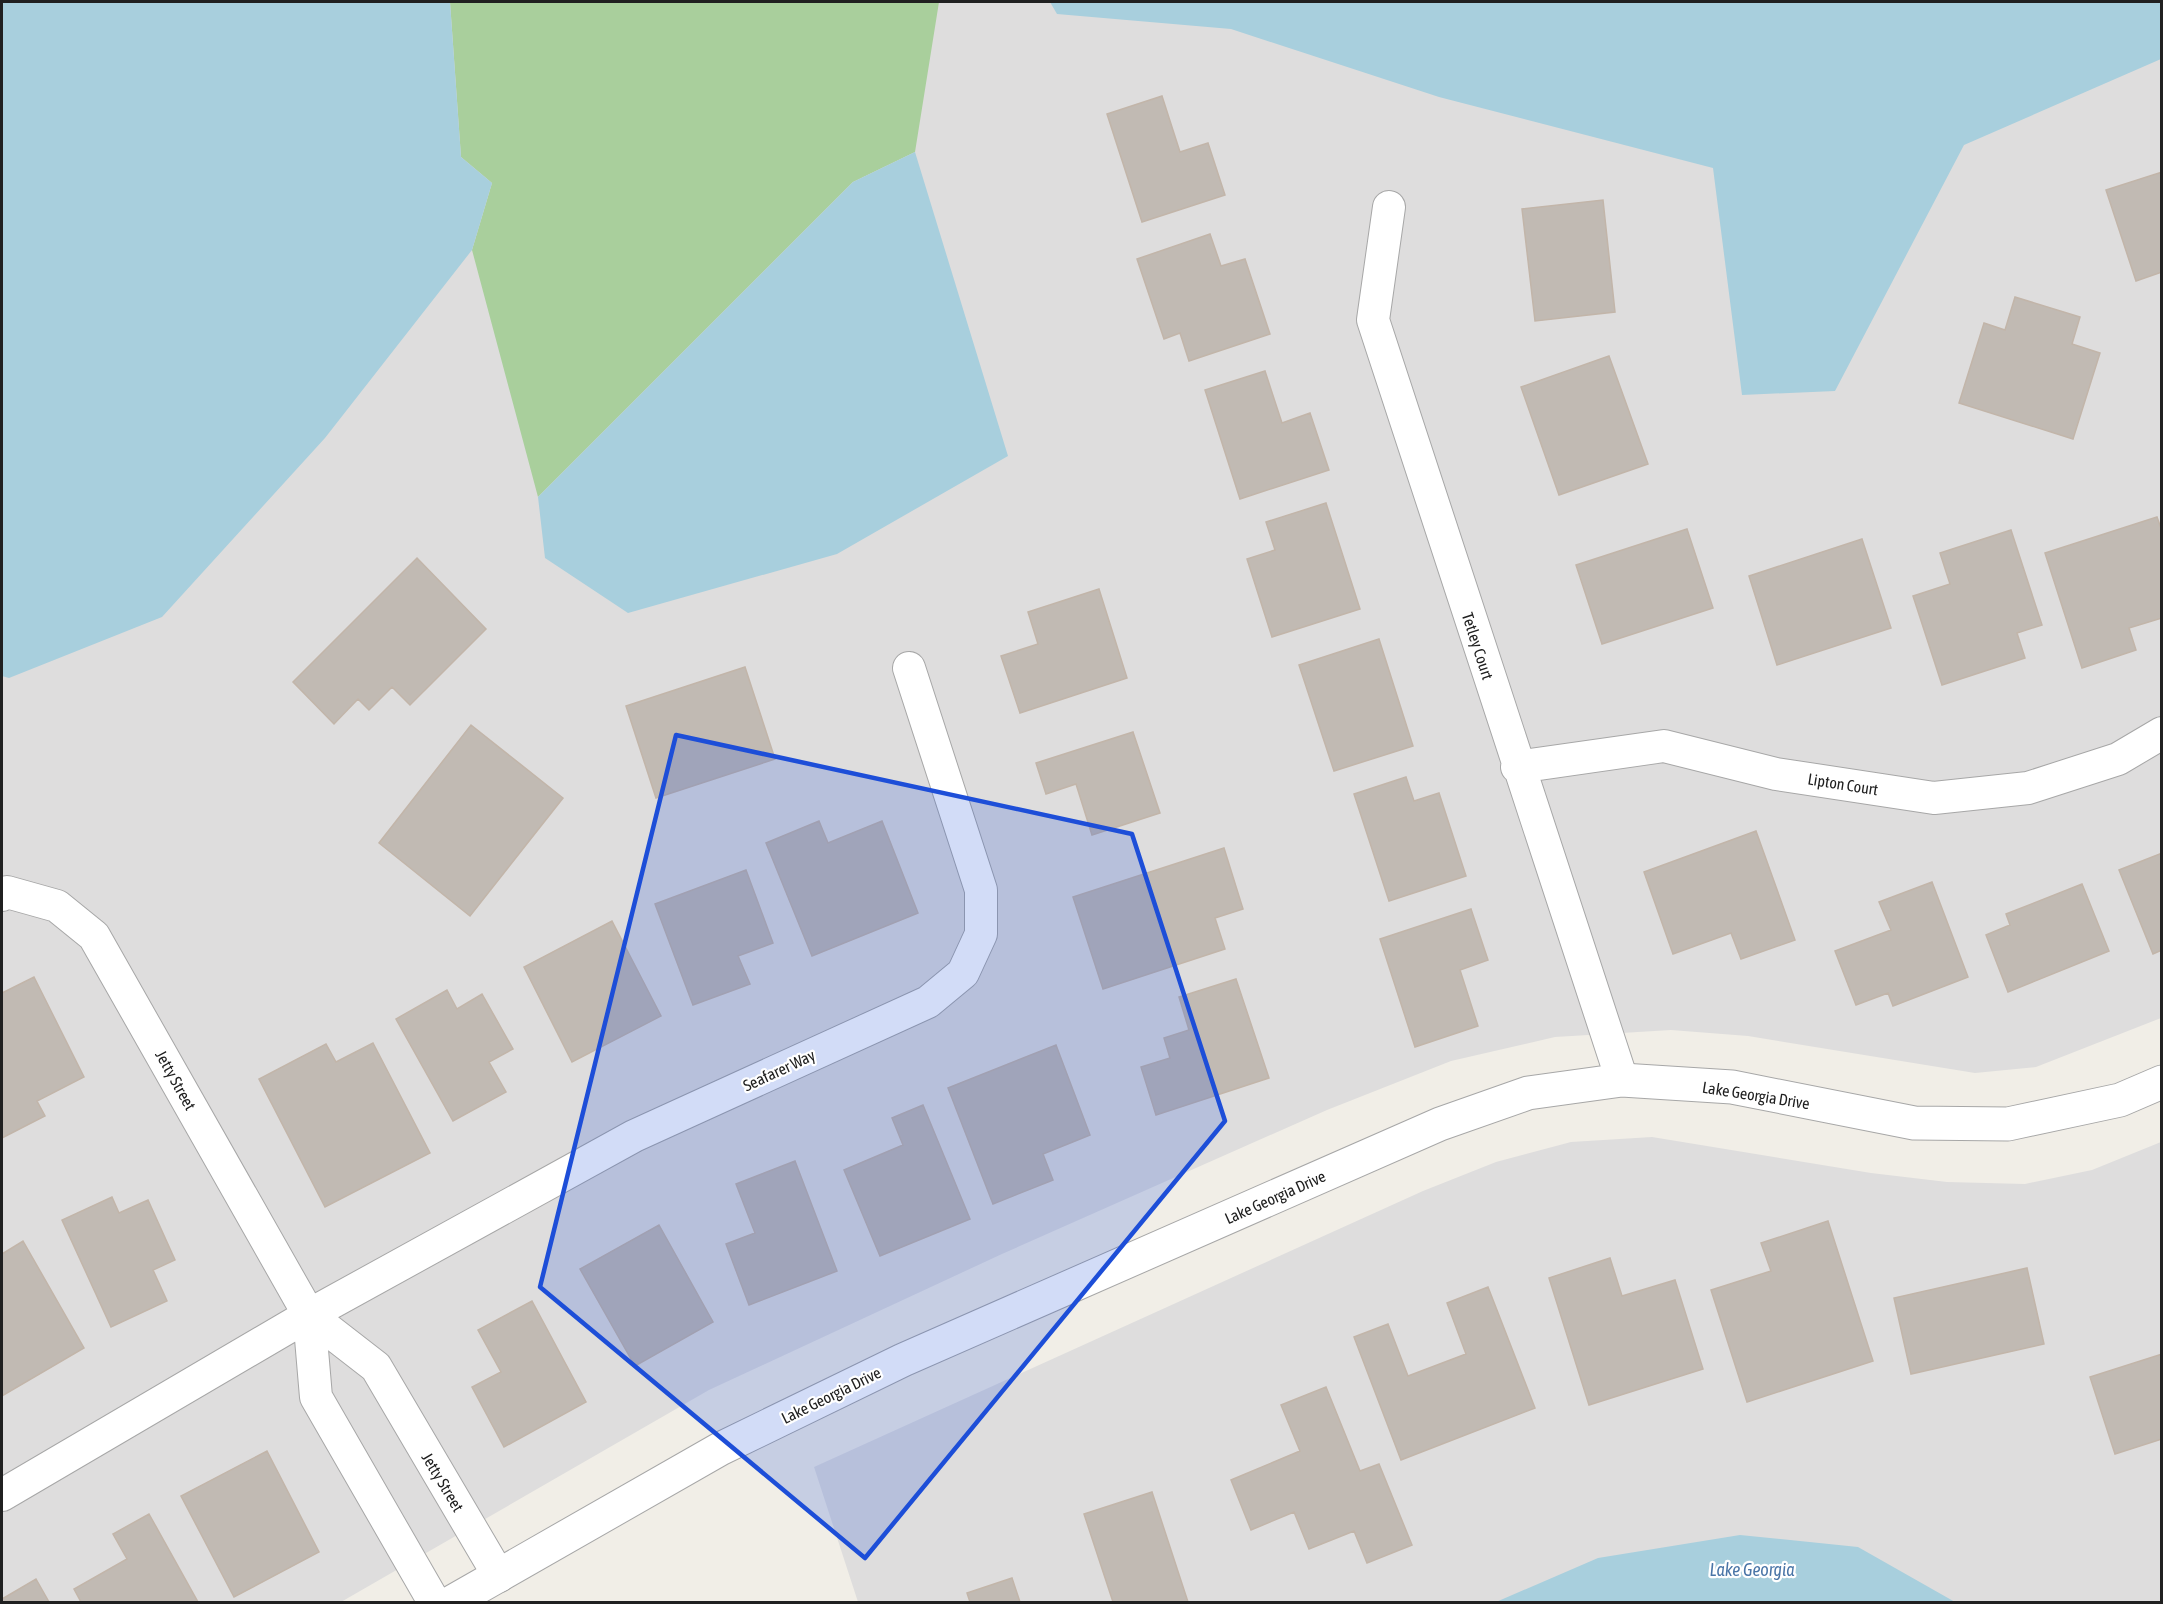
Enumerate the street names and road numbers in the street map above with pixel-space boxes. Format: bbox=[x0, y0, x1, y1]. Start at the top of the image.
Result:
street label: Tetley Court bbox=[1458, 610, 1497, 683]
street label: Lipton Court bbox=[1806, 770, 1880, 799]
street label: Seafarer Way bbox=[740, 1045, 819, 1095]
street label: Jetty Street bbox=[151, 1047, 200, 1114]
street label: Lake Georgia Drive bbox=[1701, 1078, 1811, 1113]
street label: Lake Georgia Drive bbox=[1222, 1167, 1329, 1228]
street label: Lake Georgia Drive bbox=[778, 1363, 884, 1428]
street label: Jetty Street bbox=[418, 1449, 468, 1516]

